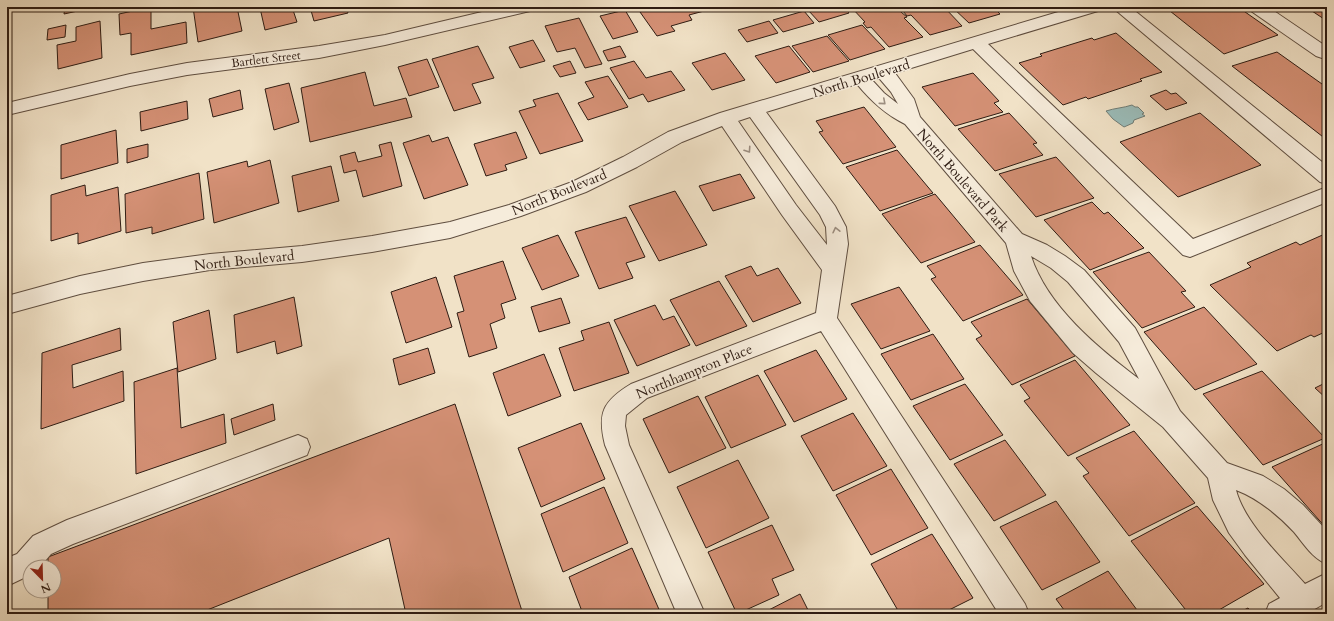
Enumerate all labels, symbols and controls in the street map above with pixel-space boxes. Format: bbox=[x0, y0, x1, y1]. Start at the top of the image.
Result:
street label: Bartlett Street bbox=[230, 47, 302, 71]
street label: North Boulevard bbox=[810, 54, 913, 102]
one-way arrow bbox=[878, 98, 886, 105]
street label: North Boulevard Park bbox=[912, 124, 1013, 237]
one-way arrow bbox=[744, 146, 751, 153]
street label: North Boulevard bbox=[509, 165, 610, 220]
one-way arrow bbox=[832, 227, 840, 233]
street label: North Boulevard bbox=[193, 246, 296, 275]
street label: Northhampton Place bbox=[633, 339, 755, 404]
north arrow bbox=[22, 559, 62, 599]
text: N bbox=[38, 579, 53, 597]

